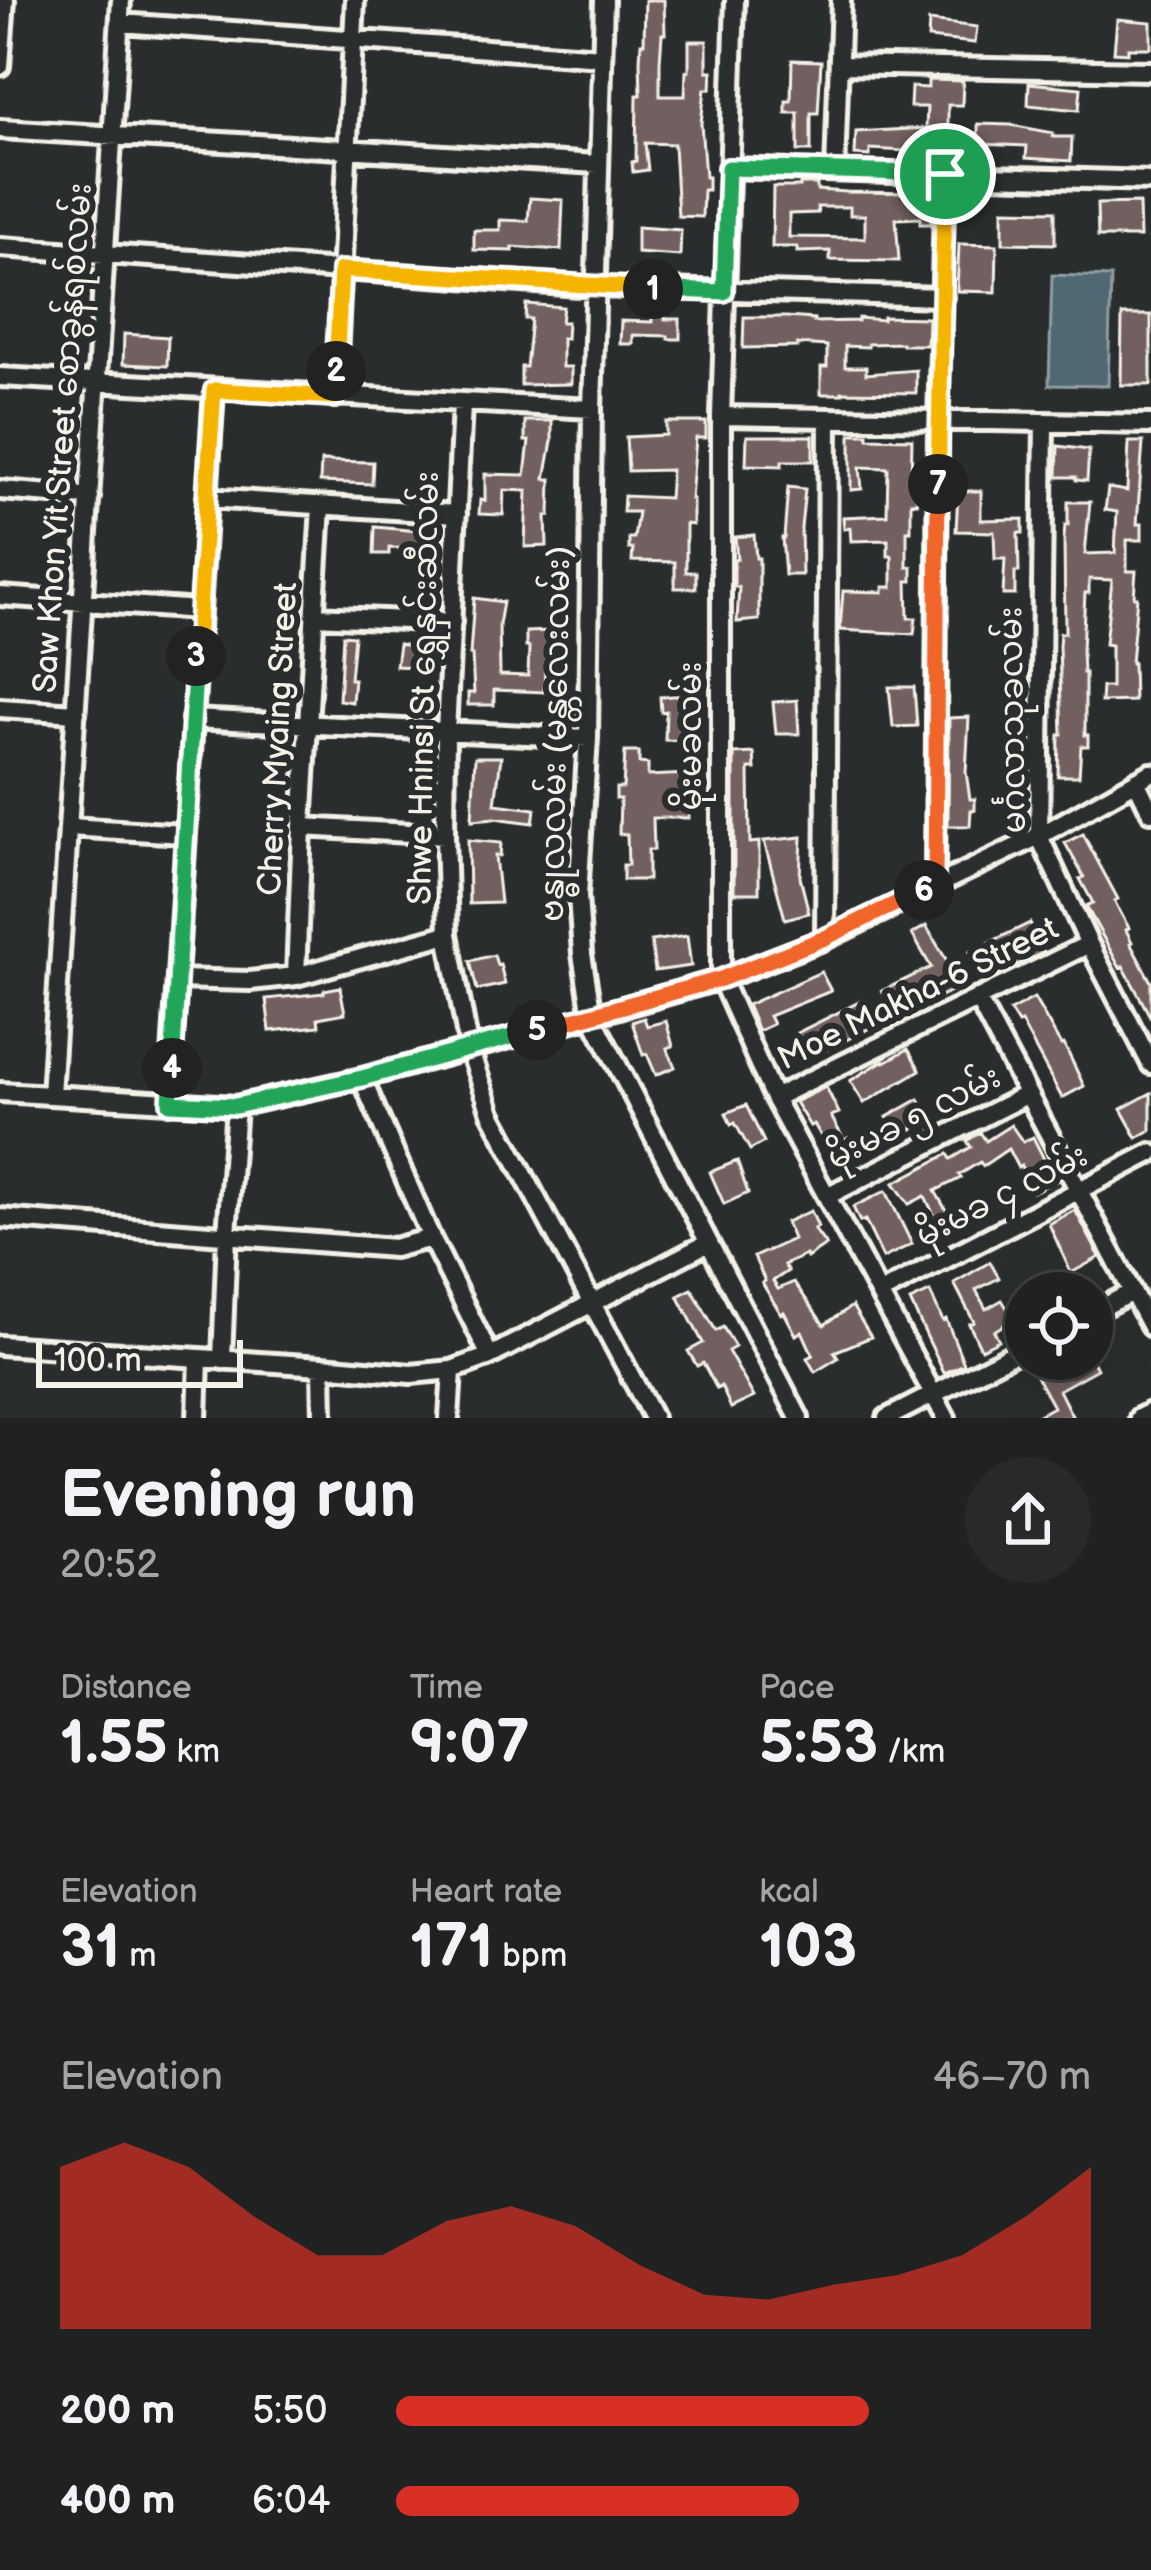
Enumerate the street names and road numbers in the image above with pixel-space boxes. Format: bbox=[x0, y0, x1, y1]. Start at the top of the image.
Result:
street label: Saw Khon Yit Street စောခွန်ရစ်လမ်း bbox=[21, 181, 106, 695]
street label: Shwe Hninsi St ရွှေနှင်းဆီလမ်း bbox=[396, 471, 453, 905]
street label: ဗန္ဓုလလမ်း (မန္တလေးလမ်း) bbox=[529, 546, 585, 922]
street label: Cherry Myaing Street bbox=[250, 581, 306, 897]
street label: မင်္ဂလာသုခလမ်း bbox=[987, 606, 1040, 834]
street label: မိုးမခလမ်း bbox=[667, 661, 716, 811]
street label: Moe Makha-6 Street bbox=[771, 909, 1065, 1079]
street label: မိုးမခ ၅ လမ်း bbox=[819, 1054, 1010, 1183]
street label: မိုးမခ ၄ လမ်း bbox=[908, 1132, 1097, 1261]

